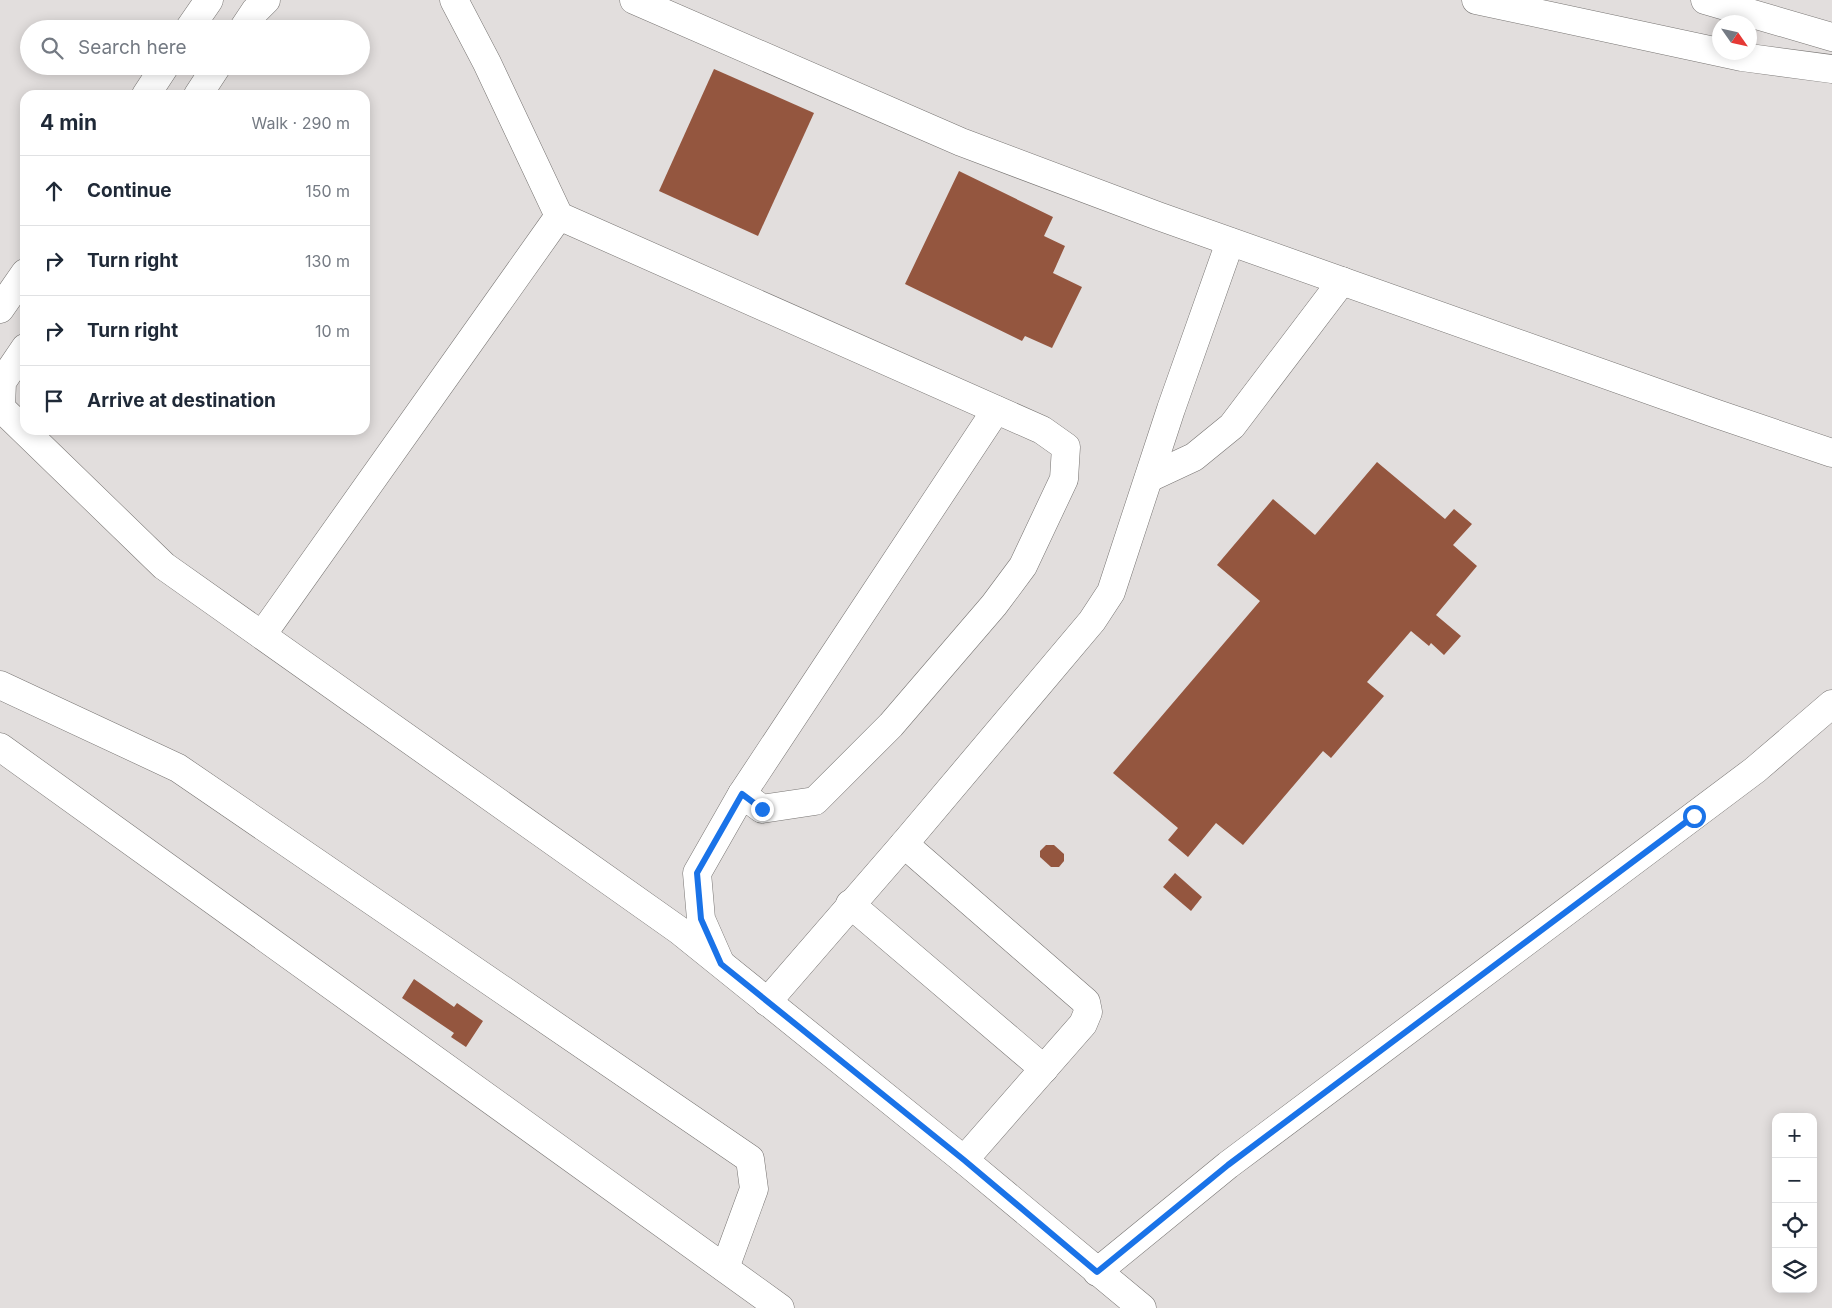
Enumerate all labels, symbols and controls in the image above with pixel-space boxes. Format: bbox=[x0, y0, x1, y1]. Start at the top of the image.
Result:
north arrow bbox=[1712, 15, 1757, 60]
search box bbox=[20, 20, 370, 75]
icon: search bbox=[38, 34, 66, 62]
text: Search here bbox=[78, 36, 187, 59]
text: 4 min bbox=[40, 110, 97, 135]
text: Walk · 290 m bbox=[252, 113, 350, 133]
icon: ahead bbox=[40, 177, 68, 205]
text: Continue bbox=[87, 179, 172, 202]
text: 150 m bbox=[305, 181, 350, 201]
icon: right bbox=[40, 247, 68, 275]
text: Turn right bbox=[87, 249, 178, 272]
text: 130 m bbox=[305, 251, 350, 271]
icon: right bbox=[40, 317, 68, 345]
text: Turn right bbox=[87, 319, 178, 342]
text: 10 m bbox=[315, 321, 350, 341]
icon: arrive bbox=[40, 387, 68, 415]
text: Arrive at destination bbox=[87, 389, 276, 412]
route end bbox=[751, 798, 774, 821]
route start bbox=[1683, 805, 1706, 828]
map controls bbox=[1772, 1113, 1817, 1293]
button: + bbox=[1772, 1113, 1817, 1158]
button: − bbox=[1772, 1158, 1817, 1203]
button: locate bbox=[1772, 1203, 1817, 1248]
button: layers bbox=[1772, 1248, 1817, 1293]

